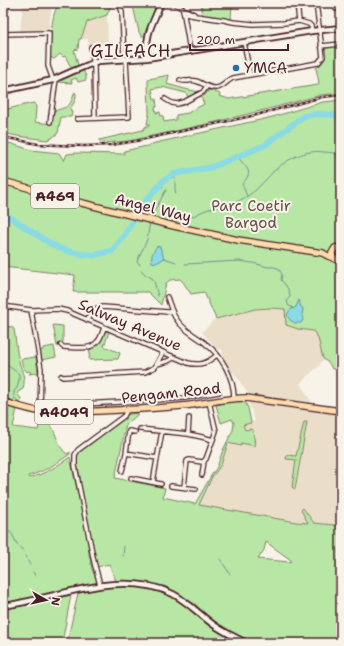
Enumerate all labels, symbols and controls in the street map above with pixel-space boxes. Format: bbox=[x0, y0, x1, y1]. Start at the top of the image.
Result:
scale bar bbox=[190, 26, 288, 52]
text: 200 m bbox=[196, 32, 235, 48]
district label: GILFACH bbox=[91, 40, 171, 62]
place label: YMCA bbox=[244, 58, 287, 78]
marker: YMCA bbox=[231, 63, 241, 73]
road number: A469 bbox=[31, 184, 79, 208]
street label: Angel Way bbox=[112, 189, 194, 227]
park label: Parc Coetir Bargod bbox=[211, 196, 291, 233]
street label: Salway Avenue bbox=[75, 294, 185, 356]
street label: Pengam Road bbox=[120, 378, 222, 408]
road number: A4049 bbox=[35, 400, 93, 424]
north arrow bbox=[26, 580, 66, 620]
text: N bbox=[47, 596, 63, 607]

